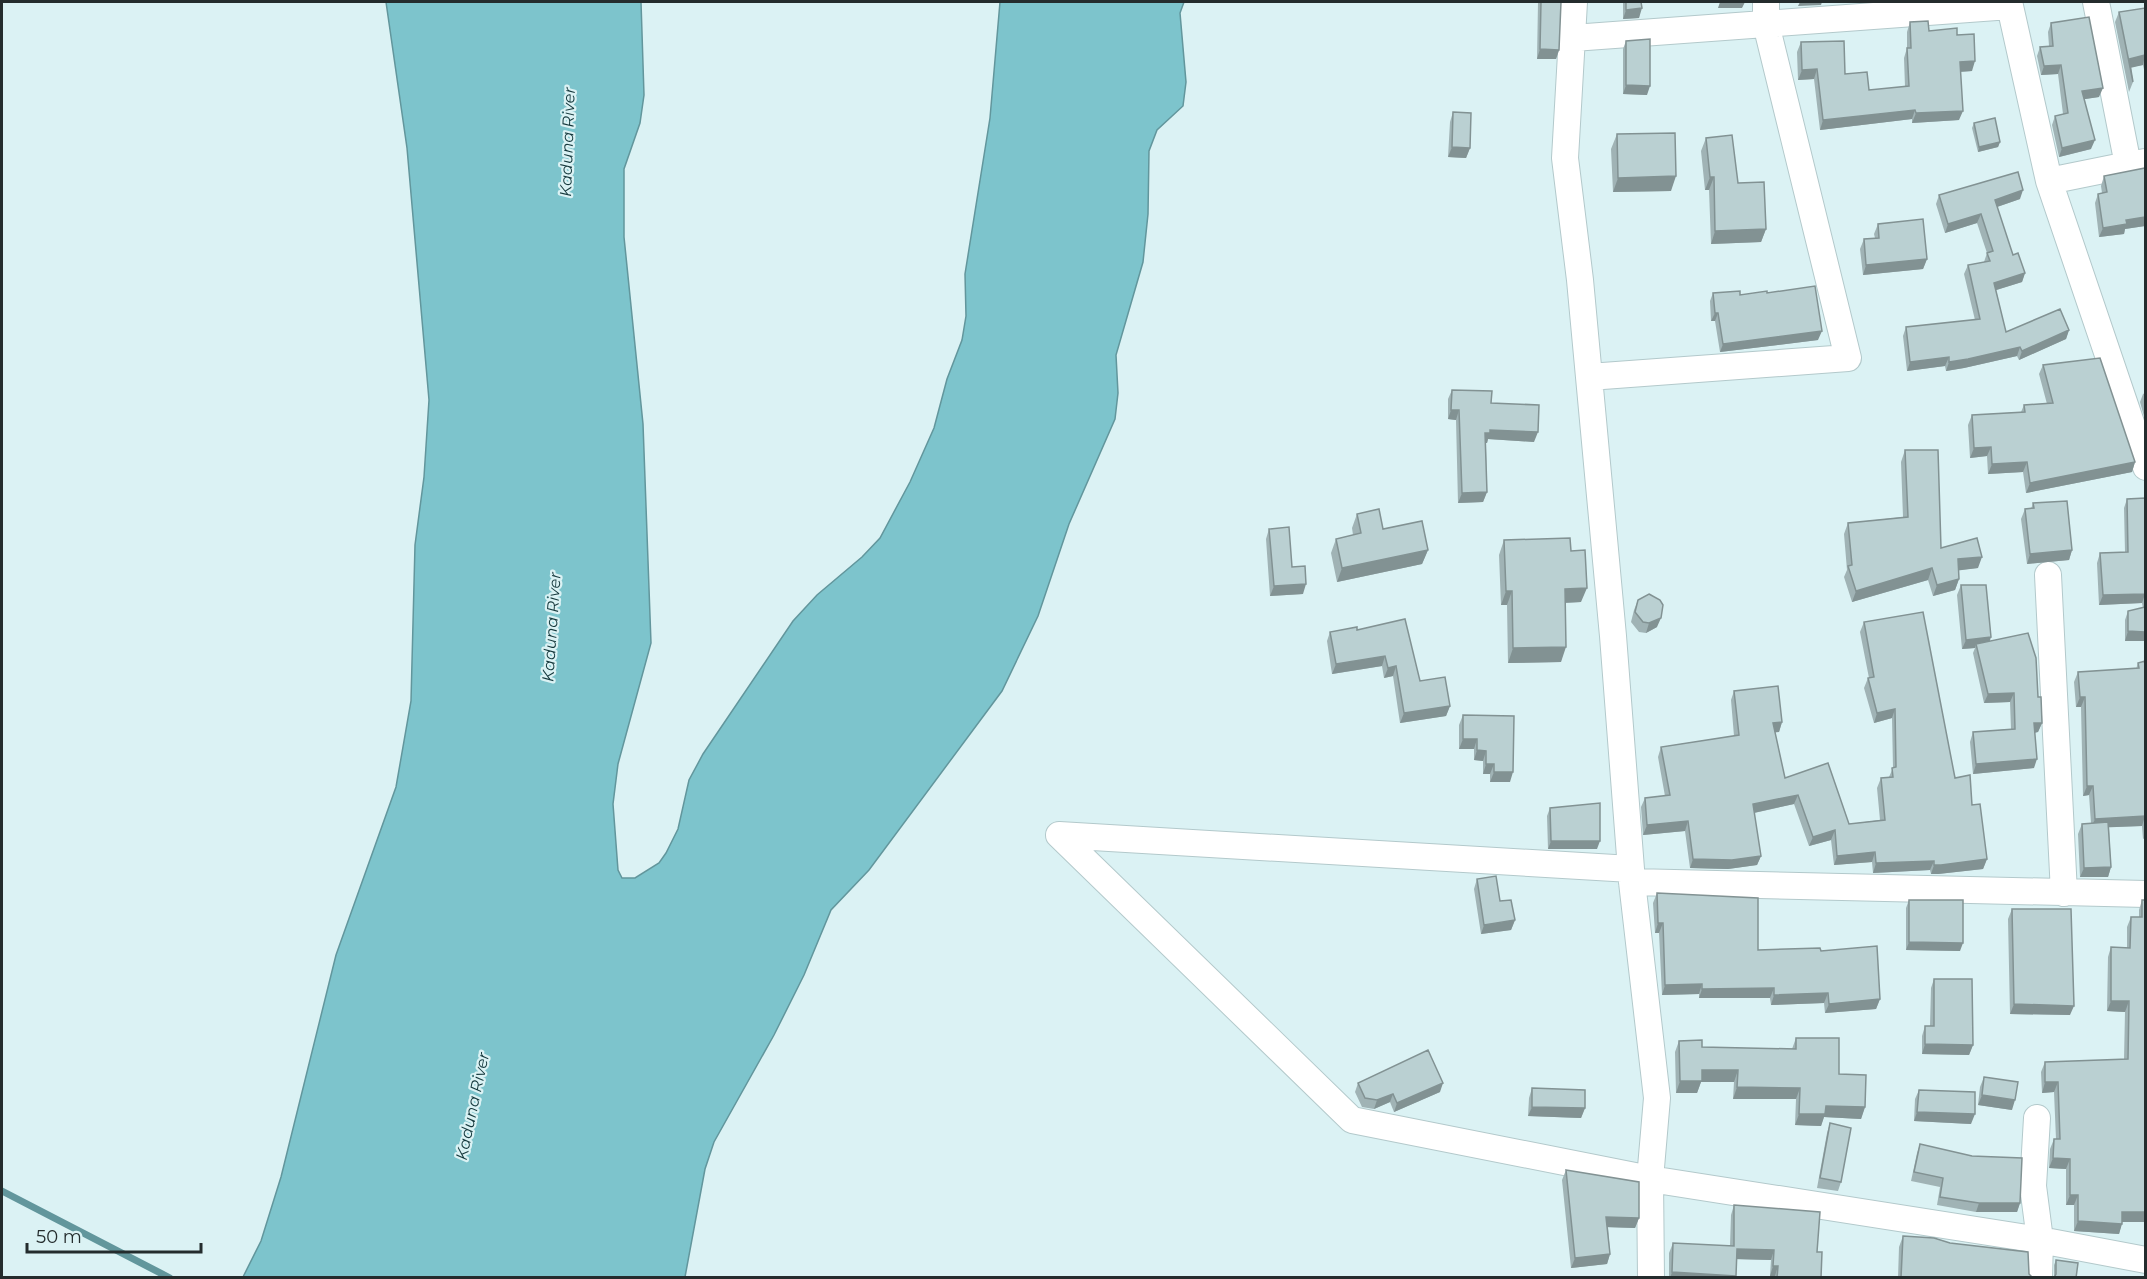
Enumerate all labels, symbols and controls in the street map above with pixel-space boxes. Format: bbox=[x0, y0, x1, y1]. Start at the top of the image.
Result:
water label: Kaduna River bbox=[556, 86, 579, 197]
water label: Kaduna River bbox=[538, 571, 565, 682]
water label: Kaduna River bbox=[452, 1050, 493, 1162]
scale bar bbox=[27, 1216, 201, 1254]
text: 50 m bbox=[36, 1226, 82, 1248]

